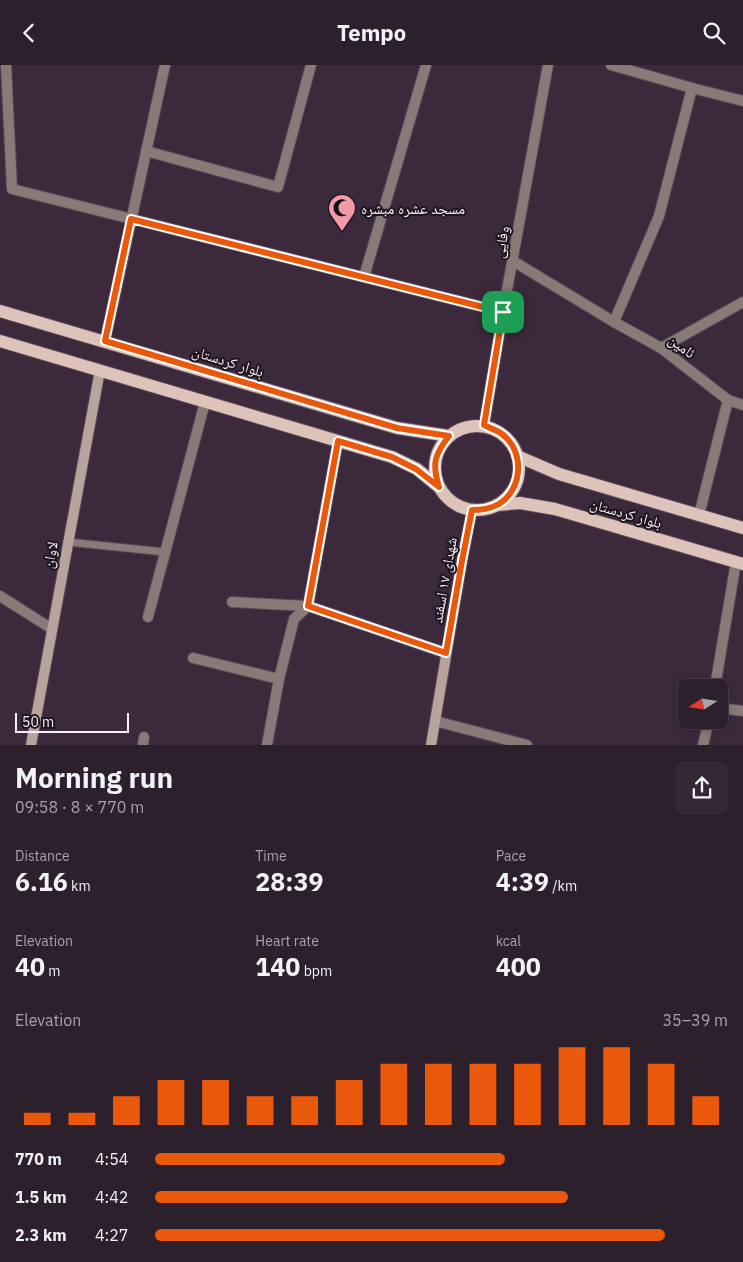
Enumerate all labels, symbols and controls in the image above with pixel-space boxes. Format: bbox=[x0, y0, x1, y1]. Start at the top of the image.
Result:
text: Tempo bbox=[337, 18, 406, 47]
icon: back bbox=[15, 19, 43, 47]
icon: search bbox=[700, 19, 728, 47]
mosque icon: مسجد عشره مبشره bbox=[327, 193, 357, 232]
place label: مسجد عشره مبشره bbox=[361, 199, 465, 218]
street label: وفایی bbox=[489, 224, 514, 260]
pin bbox=[482, 291, 524, 333]
icon: arrive bbox=[489, 298, 517, 326]
street label: ئامین bbox=[664, 330, 699, 363]
street label: بلوار کردستان bbox=[190, 341, 266, 382]
street label: بلوار کردستان bbox=[588, 494, 664, 533]
street label: شهدای ۱۷ اسفند bbox=[427, 535, 462, 625]
street label: لاوان bbox=[38, 540, 63, 570]
north arrow bbox=[678, 679, 728, 729]
map controls bbox=[678, 679, 728, 729]
scale bar bbox=[15, 709, 129, 733]
text: 50 m bbox=[22, 713, 54, 731]
text: Morning run bbox=[15, 759, 173, 796]
button: share bbox=[676, 762, 728, 814]
text: 09:58 · 8 × 770 m bbox=[15, 797, 144, 817]
text: Distance bbox=[15, 847, 70, 865]
text: Time bbox=[255, 847, 287, 865]
text: Pace bbox=[496, 847, 526, 865]
text: 6.16 bbox=[15, 865, 68, 898]
text: 28:39 bbox=[255, 865, 324, 898]
text: 4:39 bbox=[496, 865, 549, 898]
text: km bbox=[68, 877, 91, 895]
text: /km bbox=[549, 877, 577, 895]
text: Elevation bbox=[15, 932, 73, 950]
text: Heart rate bbox=[255, 932, 319, 950]
text: kcal bbox=[496, 932, 521, 950]
text: 40 bbox=[15, 950, 45, 983]
text: 140 bbox=[255, 950, 300, 983]
text: 400 bbox=[496, 950, 541, 983]
text: m bbox=[45, 962, 61, 980]
text: bpm bbox=[300, 962, 332, 980]
text: Elevation bbox=[15, 1010, 81, 1030]
text: 35–39 m bbox=[662, 1010, 728, 1030]
text: 770 m bbox=[15, 1149, 62, 1169]
text: 4:54 bbox=[95, 1149, 128, 1169]
text: 1.5 km bbox=[15, 1187, 66, 1207]
text: 4:42 bbox=[95, 1187, 128, 1207]
text: 2.3 km bbox=[15, 1225, 66, 1245]
text: 4:27 bbox=[95, 1225, 128, 1245]

